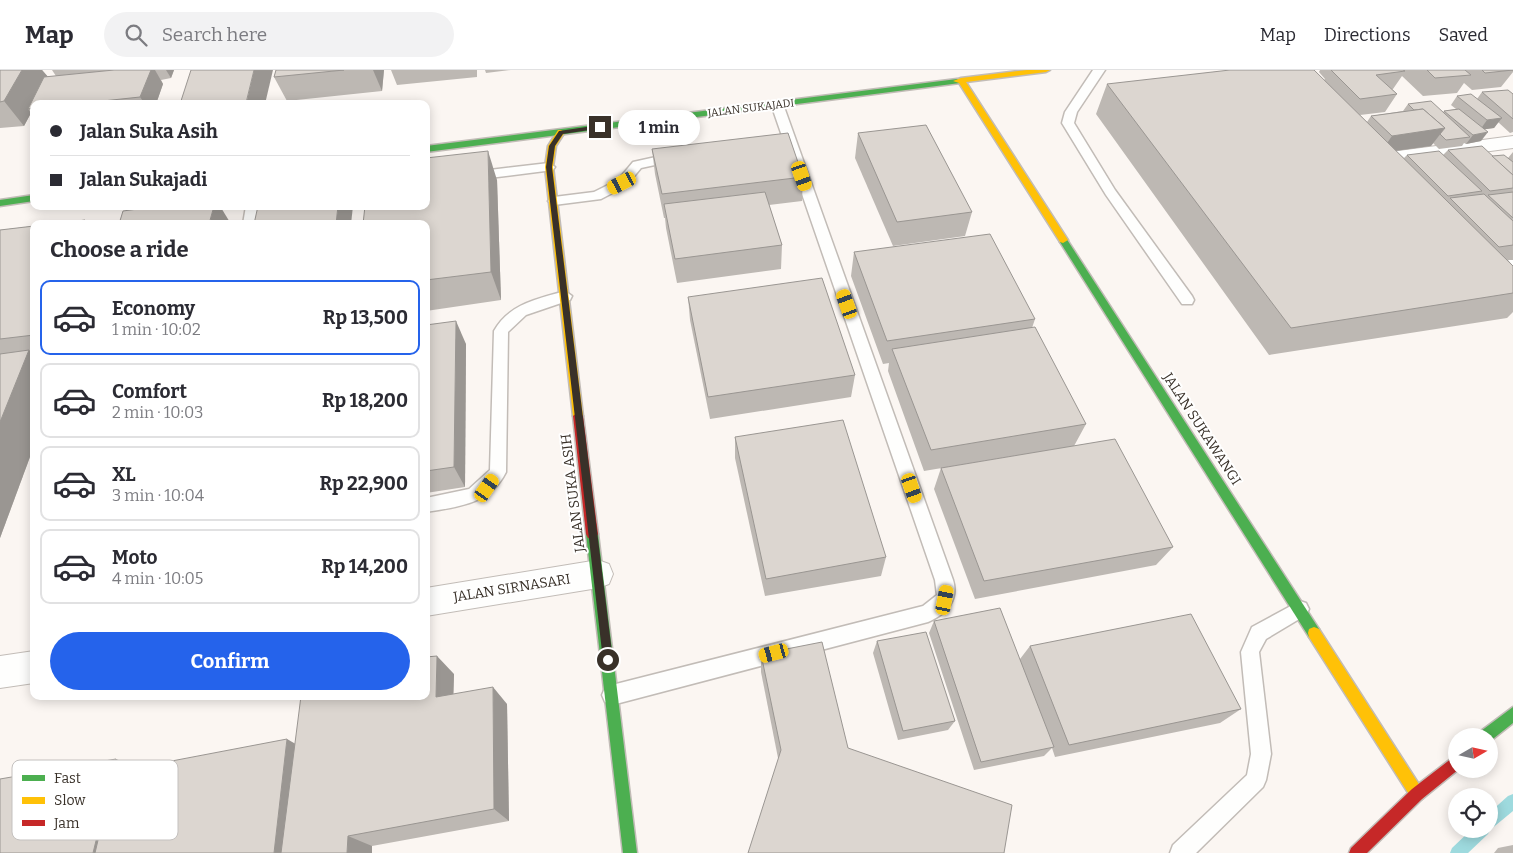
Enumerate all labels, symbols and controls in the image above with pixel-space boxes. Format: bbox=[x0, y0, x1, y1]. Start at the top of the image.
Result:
search box bbox=[104, 12, 454, 57]
text: Map bbox=[25, 21, 74, 49]
icon: search bbox=[122, 21, 150, 49]
text: Search here bbox=[162, 23, 267, 46]
text: Map bbox=[1260, 24, 1296, 46]
text: Directions bbox=[1324, 24, 1411, 46]
text: Saved bbox=[1439, 24, 1488, 46]
street label: JALAN SUKAJADI bbox=[706, 96, 795, 120]
callout: 1 min bbox=[618, 110, 700, 144]
route end bbox=[589, 116, 611, 138]
text: 1 min bbox=[639, 118, 679, 137]
text: Jalan Suka Asih bbox=[80, 120, 218, 143]
car bbox=[790, 159, 813, 193]
text: Jalan Sukajadi bbox=[80, 168, 207, 191]
car bbox=[605, 170, 638, 196]
text: Choose a ride bbox=[50, 236, 189, 263]
car bbox=[834, 287, 859, 321]
icon: car bbox=[52, 295, 97, 340]
text: Economy bbox=[112, 297, 195, 320]
text: Rp 13,500 bbox=[323, 306, 408, 329]
text: 1 min · 10:02 bbox=[112, 320, 201, 339]
street label: JALAN SUKAWANGI bbox=[1159, 369, 1245, 488]
icon: car bbox=[52, 378, 97, 423]
text: Comfort bbox=[112, 380, 187, 403]
text: Rp 18,200 bbox=[322, 389, 408, 412]
text: 2 min · 10:03 bbox=[112, 403, 203, 422]
street label: JALAN SUKA ASIH bbox=[557, 433, 589, 554]
icon: car bbox=[52, 461, 97, 506]
text: XL bbox=[112, 463, 136, 486]
car bbox=[472, 471, 501, 505]
car bbox=[900, 471, 923, 505]
text: Rp 22,900 bbox=[319, 472, 408, 495]
text: 3 min · 10:04 bbox=[112, 486, 204, 505]
icon: car bbox=[52, 544, 97, 589]
text: Moto bbox=[112, 546, 158, 569]
text: Rp 14,200 bbox=[321, 555, 408, 578]
text: 4 min · 10:05 bbox=[112, 569, 203, 588]
street label: JALAN SIRNASARI bbox=[451, 570, 572, 606]
car bbox=[934, 584, 955, 616]
button: Confirm bbox=[50, 632, 410, 690]
car bbox=[757, 642, 790, 664]
route start bbox=[597, 649, 619, 671]
north arrow bbox=[1448, 728, 1498, 778]
map controls bbox=[1448, 728, 1498, 838]
legend bbox=[12, 760, 178, 840]
text: Fast bbox=[54, 770, 81, 787]
button: locate bbox=[1448, 788, 1498, 838]
text: Slow bbox=[54, 792, 86, 809]
text: Jam bbox=[53, 815, 80, 832]

